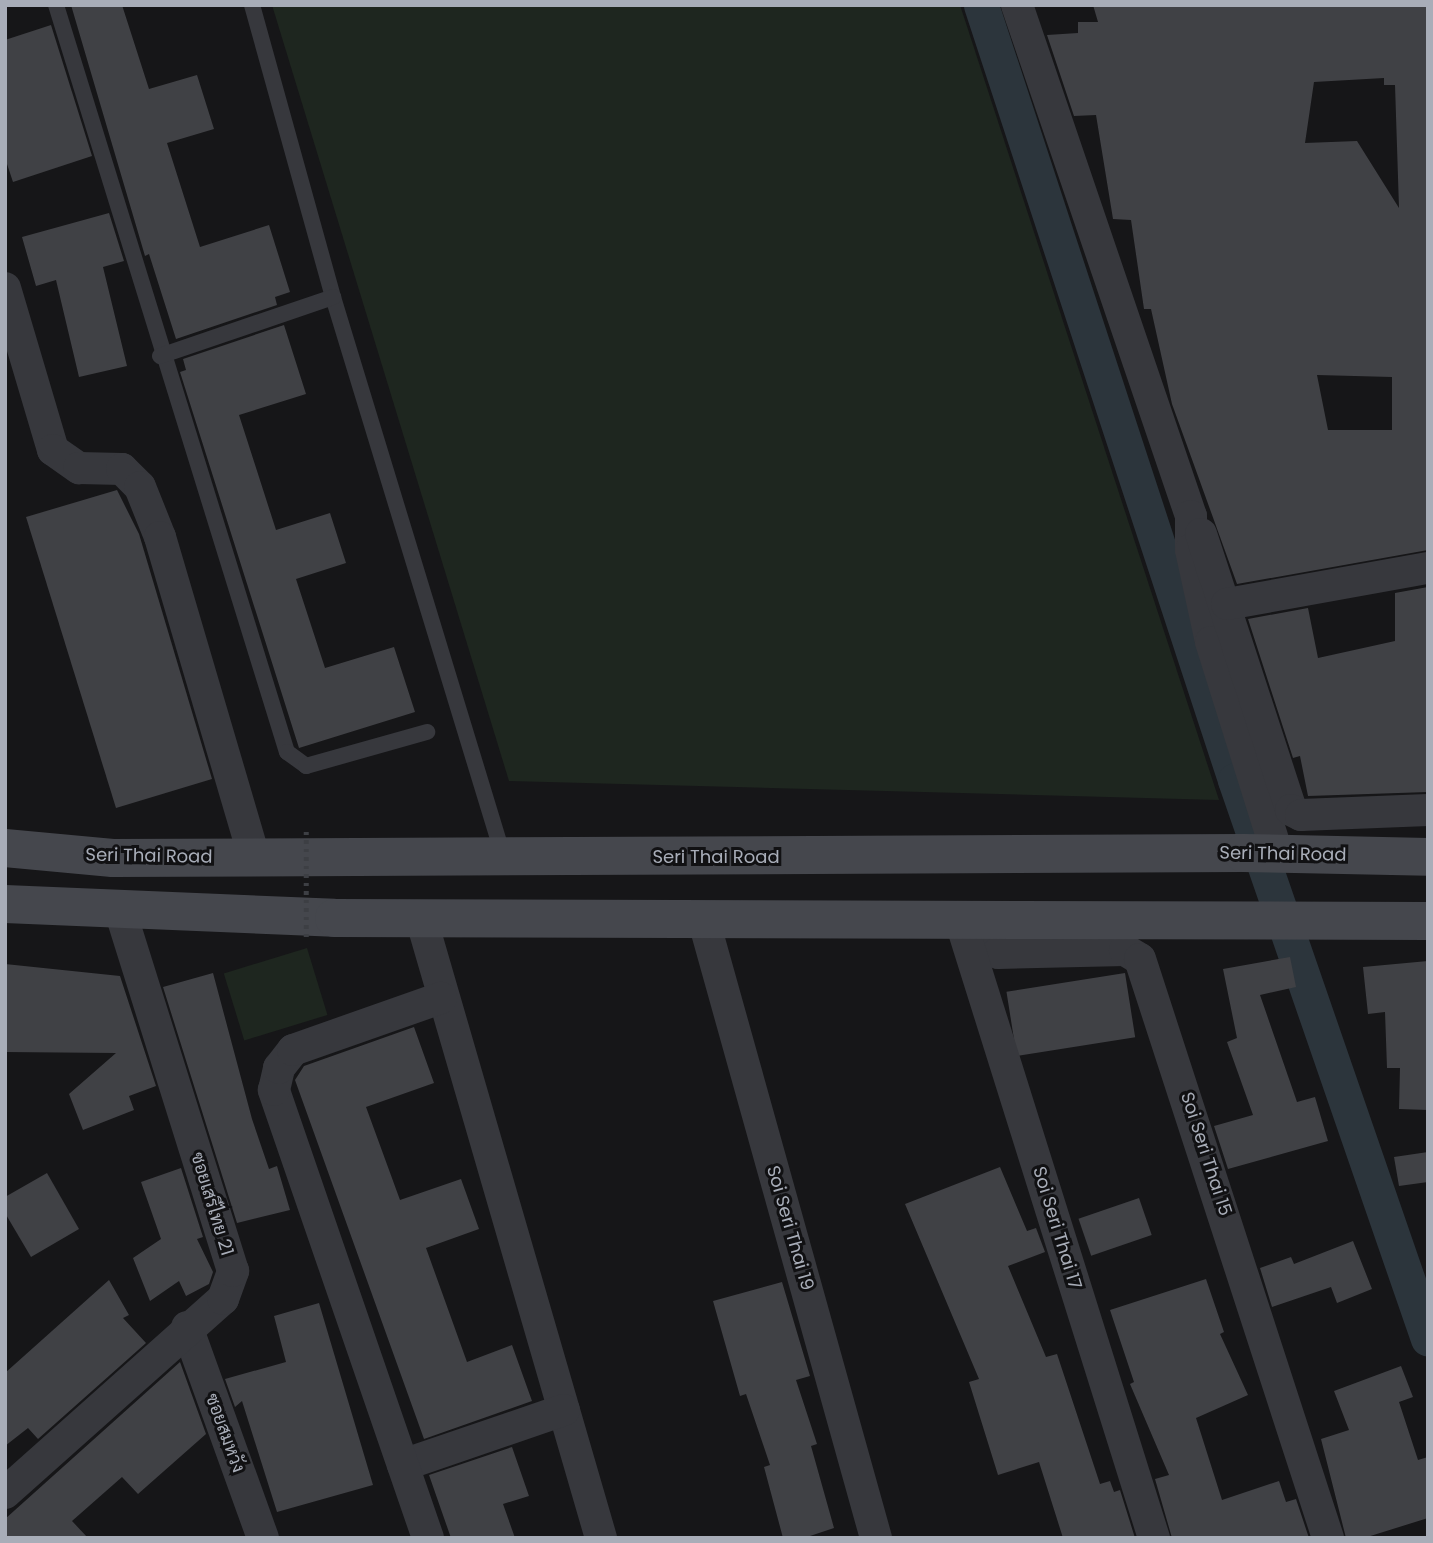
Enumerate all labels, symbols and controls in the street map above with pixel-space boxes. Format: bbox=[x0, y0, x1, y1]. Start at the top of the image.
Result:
street label: Seri Thai Road bbox=[1219, 842, 1347, 866]
street label: Seri Thai Road bbox=[85, 844, 213, 868]
street label: Seri Thai Road bbox=[652, 846, 780, 868]
street label: Soi Seri Thai 15 bbox=[1176, 1089, 1236, 1219]
street label: ซอยเสรีไทย 21 bbox=[186, 1150, 238, 1258]
street label: Soi Seri Thai 19 bbox=[762, 1163, 818, 1293]
street label: Soi Seri Thai 17 bbox=[1028, 1164, 1086, 1292]
street label: ซอยสมหวัง bbox=[201, 1391, 249, 1475]

